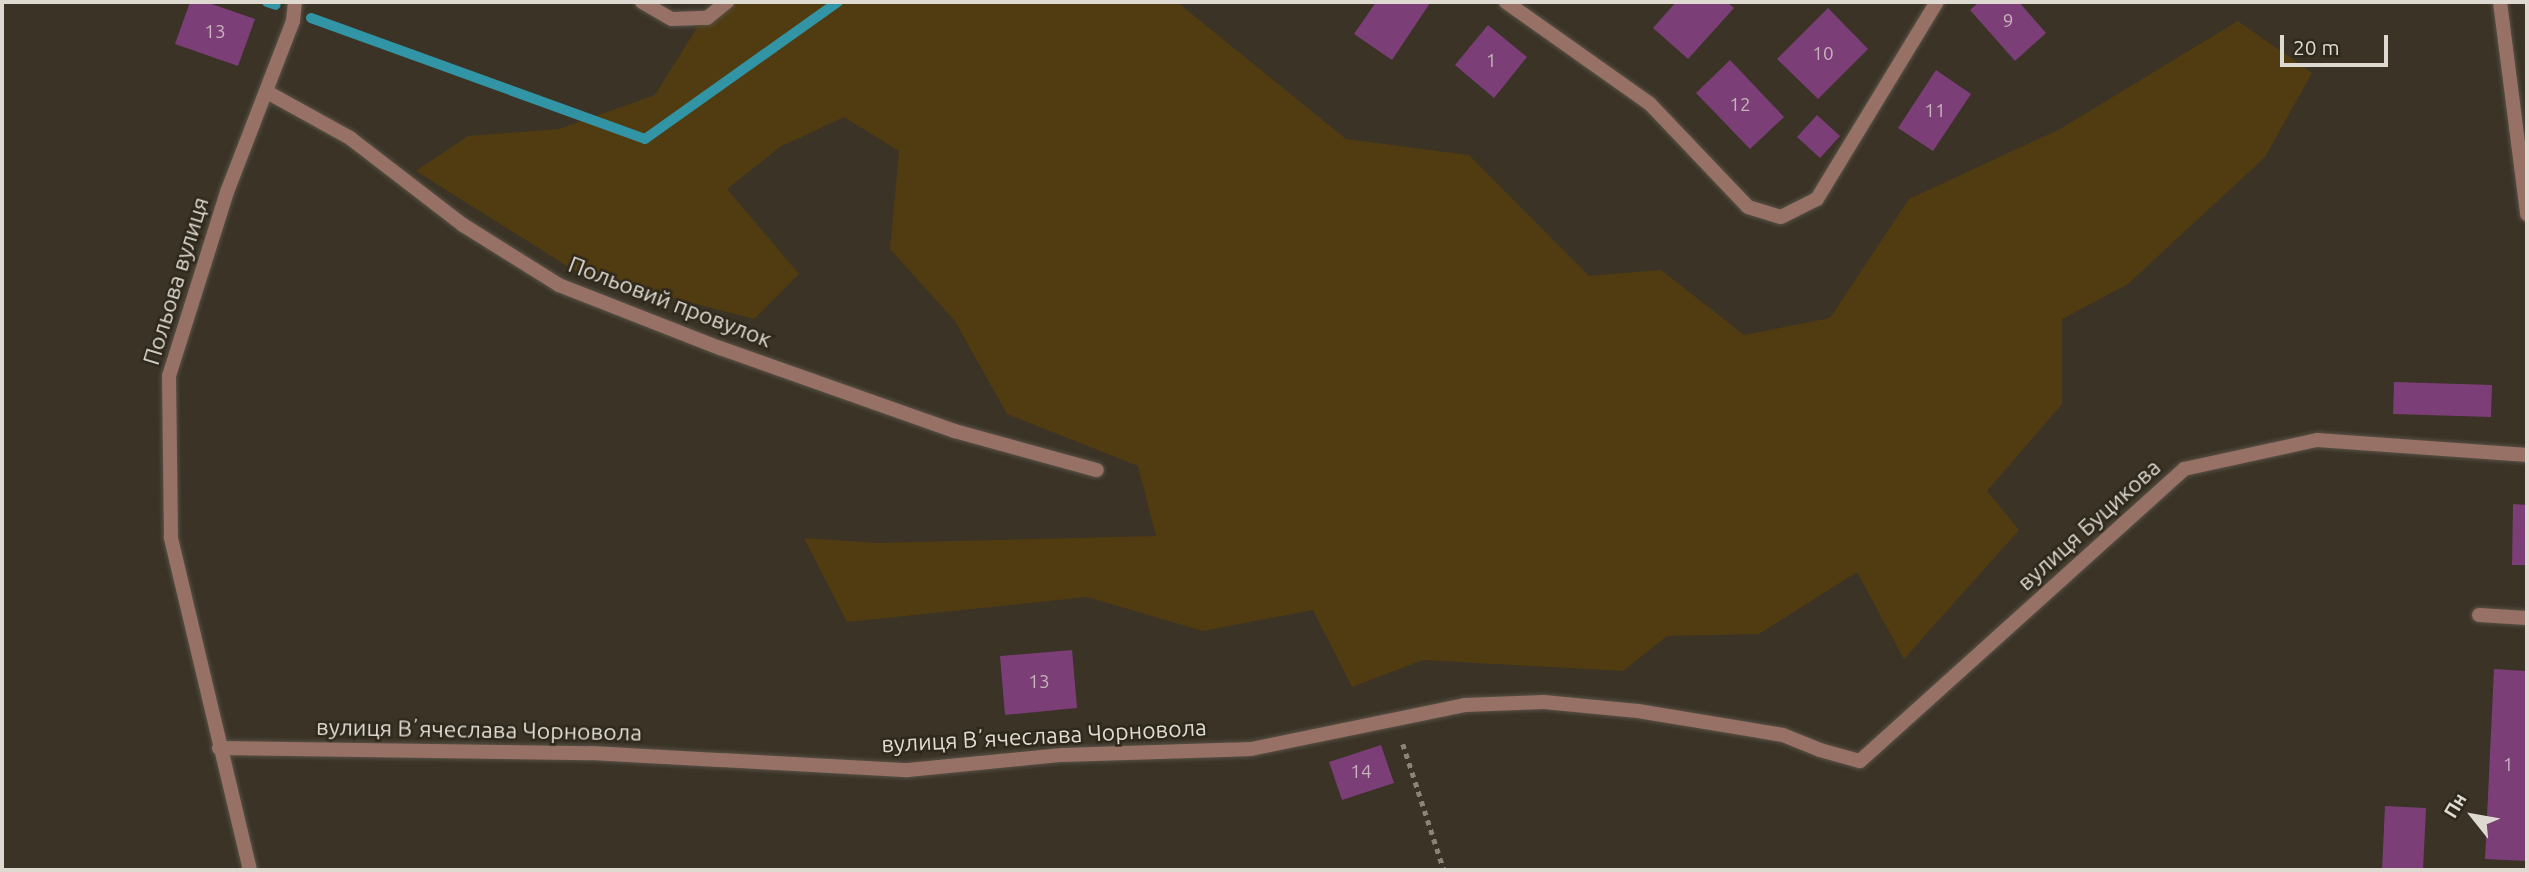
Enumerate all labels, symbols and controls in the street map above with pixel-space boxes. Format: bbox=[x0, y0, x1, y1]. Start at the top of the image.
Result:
house number: 9 bbox=[2003, 10, 2013, 32]
house number: 13 bbox=[204, 21, 226, 43]
scale bar bbox=[2284, 21, 2392, 65]
text: 20 m bbox=[2293, 35, 2340, 59]
house number: 10 bbox=[1812, 43, 1834, 65]
house number: 1 bbox=[1486, 50, 1496, 72]
house number: 12 bbox=[1729, 94, 1751, 116]
house number: 11 bbox=[1924, 100, 1946, 122]
street label: Польова вулиця bbox=[137, 194, 215, 368]
street label: Польовий провулок bbox=[564, 250, 776, 354]
street label: вулиця Буцикова bbox=[2012, 454, 2166, 596]
house number: 13 bbox=[1028, 671, 1050, 693]
street label: вулиця Вʼячеслава Чорновола bbox=[316, 713, 642, 747]
street label: вулиця Вʼячеслава Чорновола bbox=[881, 714, 1207, 758]
house number: 1 bbox=[2503, 754, 2513, 776]
house number: 14 bbox=[1350, 761, 1372, 783]
north arrow bbox=[2438, 781, 2508, 851]
text: Пн bbox=[2439, 789, 2471, 822]

